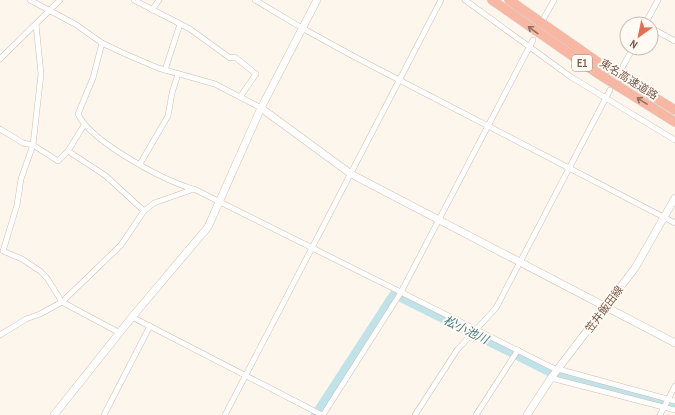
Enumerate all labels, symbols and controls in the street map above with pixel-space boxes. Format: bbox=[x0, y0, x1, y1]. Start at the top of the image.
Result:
north arrow bbox=[619, 16, 659, 56]
one-way arrow bbox=[528, 26, 539, 34]
text: N bbox=[627, 37, 640, 52]
road number: E1 bbox=[572, 55, 592, 71]
street label: 東名高速道路 bbox=[597, 56, 661, 102]
one-way arrow bbox=[636, 97, 647, 106]
street label: 笠井飯田線 bbox=[582, 283, 626, 335]
water label: 松小池川 bbox=[441, 312, 493, 349]

